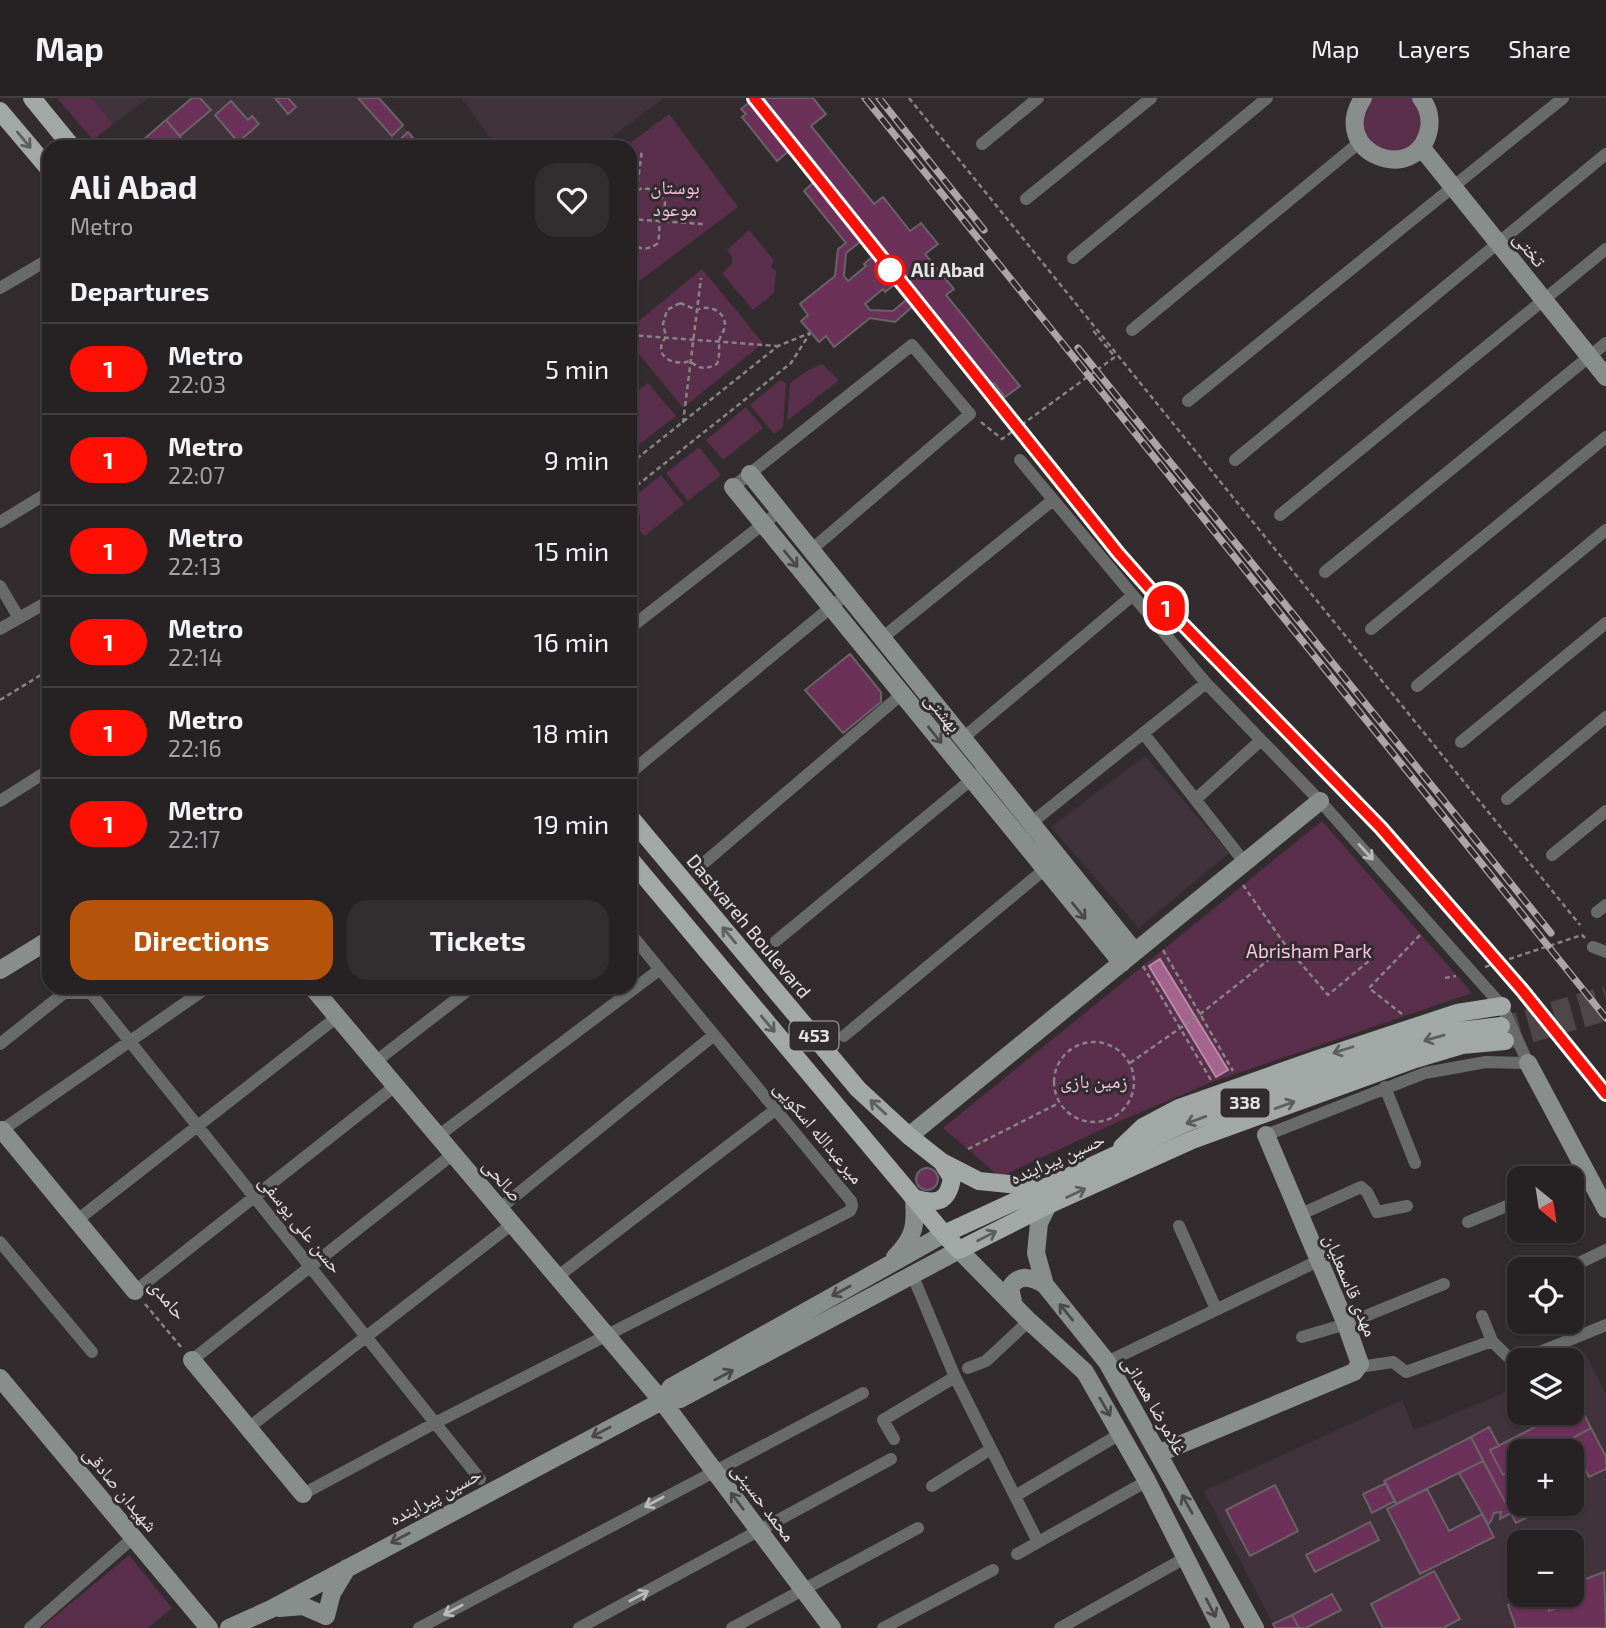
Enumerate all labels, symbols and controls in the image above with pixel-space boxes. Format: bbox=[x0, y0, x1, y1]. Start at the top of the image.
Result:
text: Map bbox=[35, 28, 104, 68]
text: Map bbox=[1311, 34, 1359, 63]
text: Layers bbox=[1397, 34, 1470, 63]
text: Share bbox=[1508, 34, 1571, 63]
one-way arrow bbox=[17, 130, 32, 148]
button: heart bbox=[535, 163, 609, 237]
text: Ali Abad bbox=[70, 166, 198, 206]
park label: بوستان موعود bbox=[650, 175, 700, 221]
text: Metro bbox=[70, 212, 133, 240]
street label: تختی bbox=[1508, 226, 1552, 272]
marker: Ali Abad bbox=[875, 255, 905, 285]
place label: Ali Abad bbox=[911, 258, 984, 281]
text: Departures bbox=[70, 275, 209, 306]
text: Metro bbox=[168, 339, 243, 370]
text: 5 min bbox=[545, 353, 609, 384]
text: 1 bbox=[103, 354, 114, 383]
text: 22:03 bbox=[168, 370, 226, 398]
text: Metro bbox=[168, 430, 243, 461]
text: 9 min bbox=[544, 444, 609, 475]
text: 1 bbox=[103, 445, 114, 474]
text: 22:07 bbox=[168, 461, 225, 489]
text: Metro bbox=[168, 521, 243, 552]
text: 15 min bbox=[535, 535, 609, 566]
text: 1 bbox=[103, 536, 114, 565]
one-way arrow bbox=[784, 550, 799, 568]
text: 22:13 bbox=[168, 552, 221, 580]
line badge: 1 bbox=[1143, 585, 1189, 631]
text: 1 bbox=[1161, 593, 1171, 622]
text: Metro bbox=[168, 612, 243, 643]
text: 16 min bbox=[534, 626, 609, 657]
text: 1 bbox=[103, 627, 114, 656]
text: 22:14 bbox=[168, 643, 223, 671]
street label: بهشتی bbox=[920, 687, 966, 737]
text: Metro bbox=[168, 703, 243, 734]
text: 18 min bbox=[533, 717, 609, 748]
text: 1 bbox=[103, 718, 114, 747]
one-way arrow bbox=[928, 726, 943, 744]
text: 22:16 bbox=[168, 734, 222, 762]
text: Metro bbox=[168, 794, 243, 825]
text: 19 min bbox=[534, 808, 609, 839]
text: 1 bbox=[103, 809, 114, 838]
text: 22:17 bbox=[168, 825, 220, 853]
one-way arrow bbox=[1357, 843, 1373, 861]
street label: Dastvareh Boulevard bbox=[682, 849, 816, 1002]
button: Directions bbox=[70, 900, 333, 980]
button: Tickets bbox=[347, 900, 609, 980]
one-way arrow bbox=[1072, 902, 1087, 920]
one-way arrow bbox=[721, 927, 737, 945]
park label: Abrisham Park bbox=[1246, 939, 1372, 962]
one-way arrow bbox=[760, 1014, 776, 1032]
road number: 453 bbox=[790, 1021, 838, 1051]
one-way arrow bbox=[1424, 1032, 1446, 1045]
one-way arrow bbox=[1332, 1045, 1354, 1058]
park label: زمین بازی bbox=[1060, 1069, 1128, 1093]
street label: میرعبدالله اسکویی bbox=[769, 1075, 869, 1189]
road number: 338 bbox=[1220, 1088, 1270, 1118]
one-way arrow bbox=[1274, 1097, 1296, 1110]
one-way arrow bbox=[869, 1099, 887, 1115]
one-way arrow bbox=[1186, 1115, 1208, 1127]
street label: حسین پیراینده bbox=[1006, 1126, 1108, 1190]
street label: صالحی bbox=[478, 1153, 528, 1207]
north arrow bbox=[1507, 1166, 1584, 1242]
map controls bbox=[1507, 1166, 1584, 1607]
street label: حسن علی یوسفی bbox=[254, 1170, 348, 1278]
one-way arrow bbox=[1065, 1185, 1086, 1198]
one-way arrow bbox=[976, 1229, 997, 1243]
street label: مهدی قاسمعلیان bbox=[1319, 1230, 1383, 1340]
button: locate bbox=[1507, 1257, 1584, 1334]
street label: حامدی bbox=[144, 1274, 192, 1324]
one-way arrow bbox=[831, 1285, 852, 1298]
one-way arrow bbox=[1058, 1303, 1074, 1321]
button: layers bbox=[1507, 1348, 1584, 1425]
street label: غلامرضا همدانی bbox=[1117, 1351, 1193, 1459]
one-way arrow bbox=[713, 1368, 734, 1381]
one-way arrow bbox=[1098, 1396, 1112, 1416]
one-way arrow bbox=[592, 1426, 612, 1440]
button: + bbox=[1507, 1439, 1584, 1516]
street label: شهیدان صادقی bbox=[78, 1441, 164, 1537]
street label: محمد حسینی bbox=[727, 1458, 801, 1546]
street label: حسین پیراینده bbox=[385, 1462, 485, 1531]
one-way arrow bbox=[729, 1492, 744, 1511]
one-way arrow bbox=[1180, 1494, 1194, 1514]
one-way arrow bbox=[644, 1495, 664, 1509]
button: − bbox=[1507, 1530, 1584, 1607]
one-way arrow bbox=[390, 1532, 411, 1546]
one-way arrow bbox=[628, 1589, 649, 1602]
one-way arrow bbox=[1204, 1597, 1218, 1618]
one-way arrow bbox=[443, 1604, 464, 1617]

